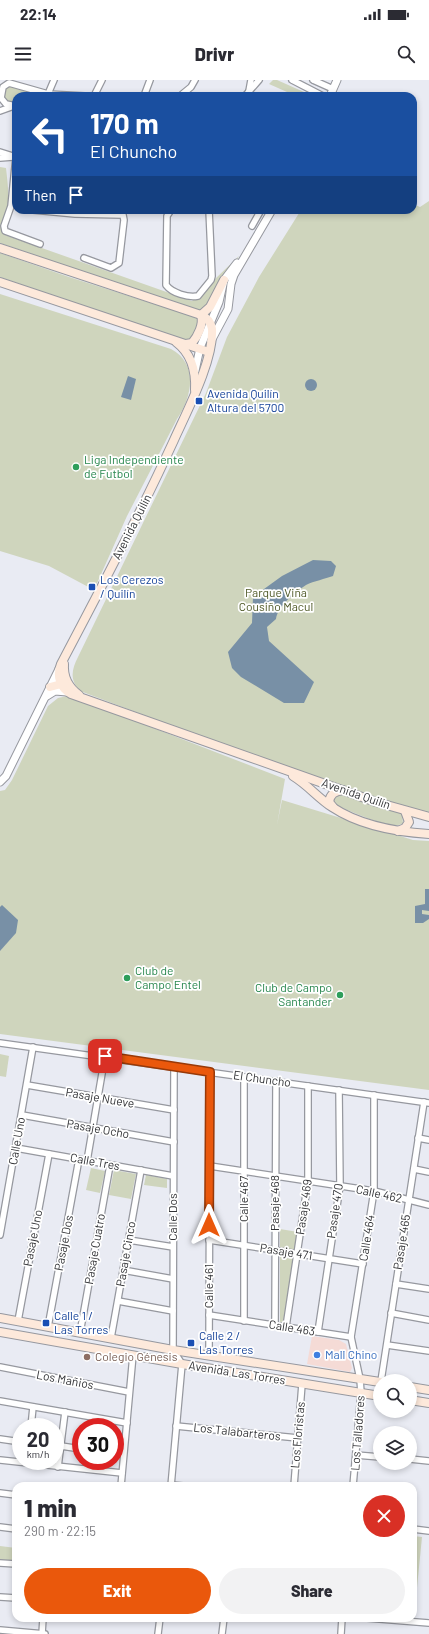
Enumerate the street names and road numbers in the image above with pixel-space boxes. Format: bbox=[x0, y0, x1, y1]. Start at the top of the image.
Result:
street label: Avenida Quilín bbox=[109, 491, 154, 562]
street label: Avenida Quilín bbox=[320, 775, 392, 811]
street label: El Chuncho bbox=[232, 1067, 292, 1089]
street label: Pasaje Nueve bbox=[65, 1084, 136, 1110]
street label: Calle Uno bbox=[5, 1116, 27, 1166]
street label: Pasaje Ocho bbox=[66, 1116, 131, 1140]
street label: Calle Tres bbox=[69, 1150, 121, 1172]
street label: Pasaje 468 bbox=[267, 1175, 281, 1231]
street label: Calle 467 bbox=[236, 1176, 250, 1222]
street label: Pasaje 469 bbox=[292, 1178, 314, 1236]
street label: Calle 462 bbox=[355, 1181, 404, 1205]
street label: Pasaje 470 bbox=[323, 1182, 345, 1239]
street label: Calle Dos bbox=[165, 1193, 179, 1241]
street label: Pasaje Uno bbox=[20, 1208, 44, 1267]
street label: Pasaje Cuatro bbox=[81, 1212, 107, 1285]
street label: Pasaje Dos bbox=[51, 1213, 75, 1272]
street label: Pasaje 465 bbox=[390, 1213, 412, 1271]
street label: Calle 464 bbox=[355, 1214, 377, 1262]
street label: Pasaje Cinco bbox=[112, 1220, 138, 1288]
street label: Pasaje 471 bbox=[259, 1240, 313, 1262]
street label: Calle 461 bbox=[201, 1264, 215, 1308]
street label: Calle 463 bbox=[268, 1316, 316, 1338]
street label: Avenida Las Torres bbox=[188, 1357, 287, 1387]
street label: Los Mañios bbox=[35, 1367, 95, 1391]
street label: Los Talladores bbox=[347, 1395, 367, 1471]
street label: Los Floristas bbox=[287, 1401, 307, 1469]
street label: Los Talabarteros bbox=[193, 1419, 282, 1443]

